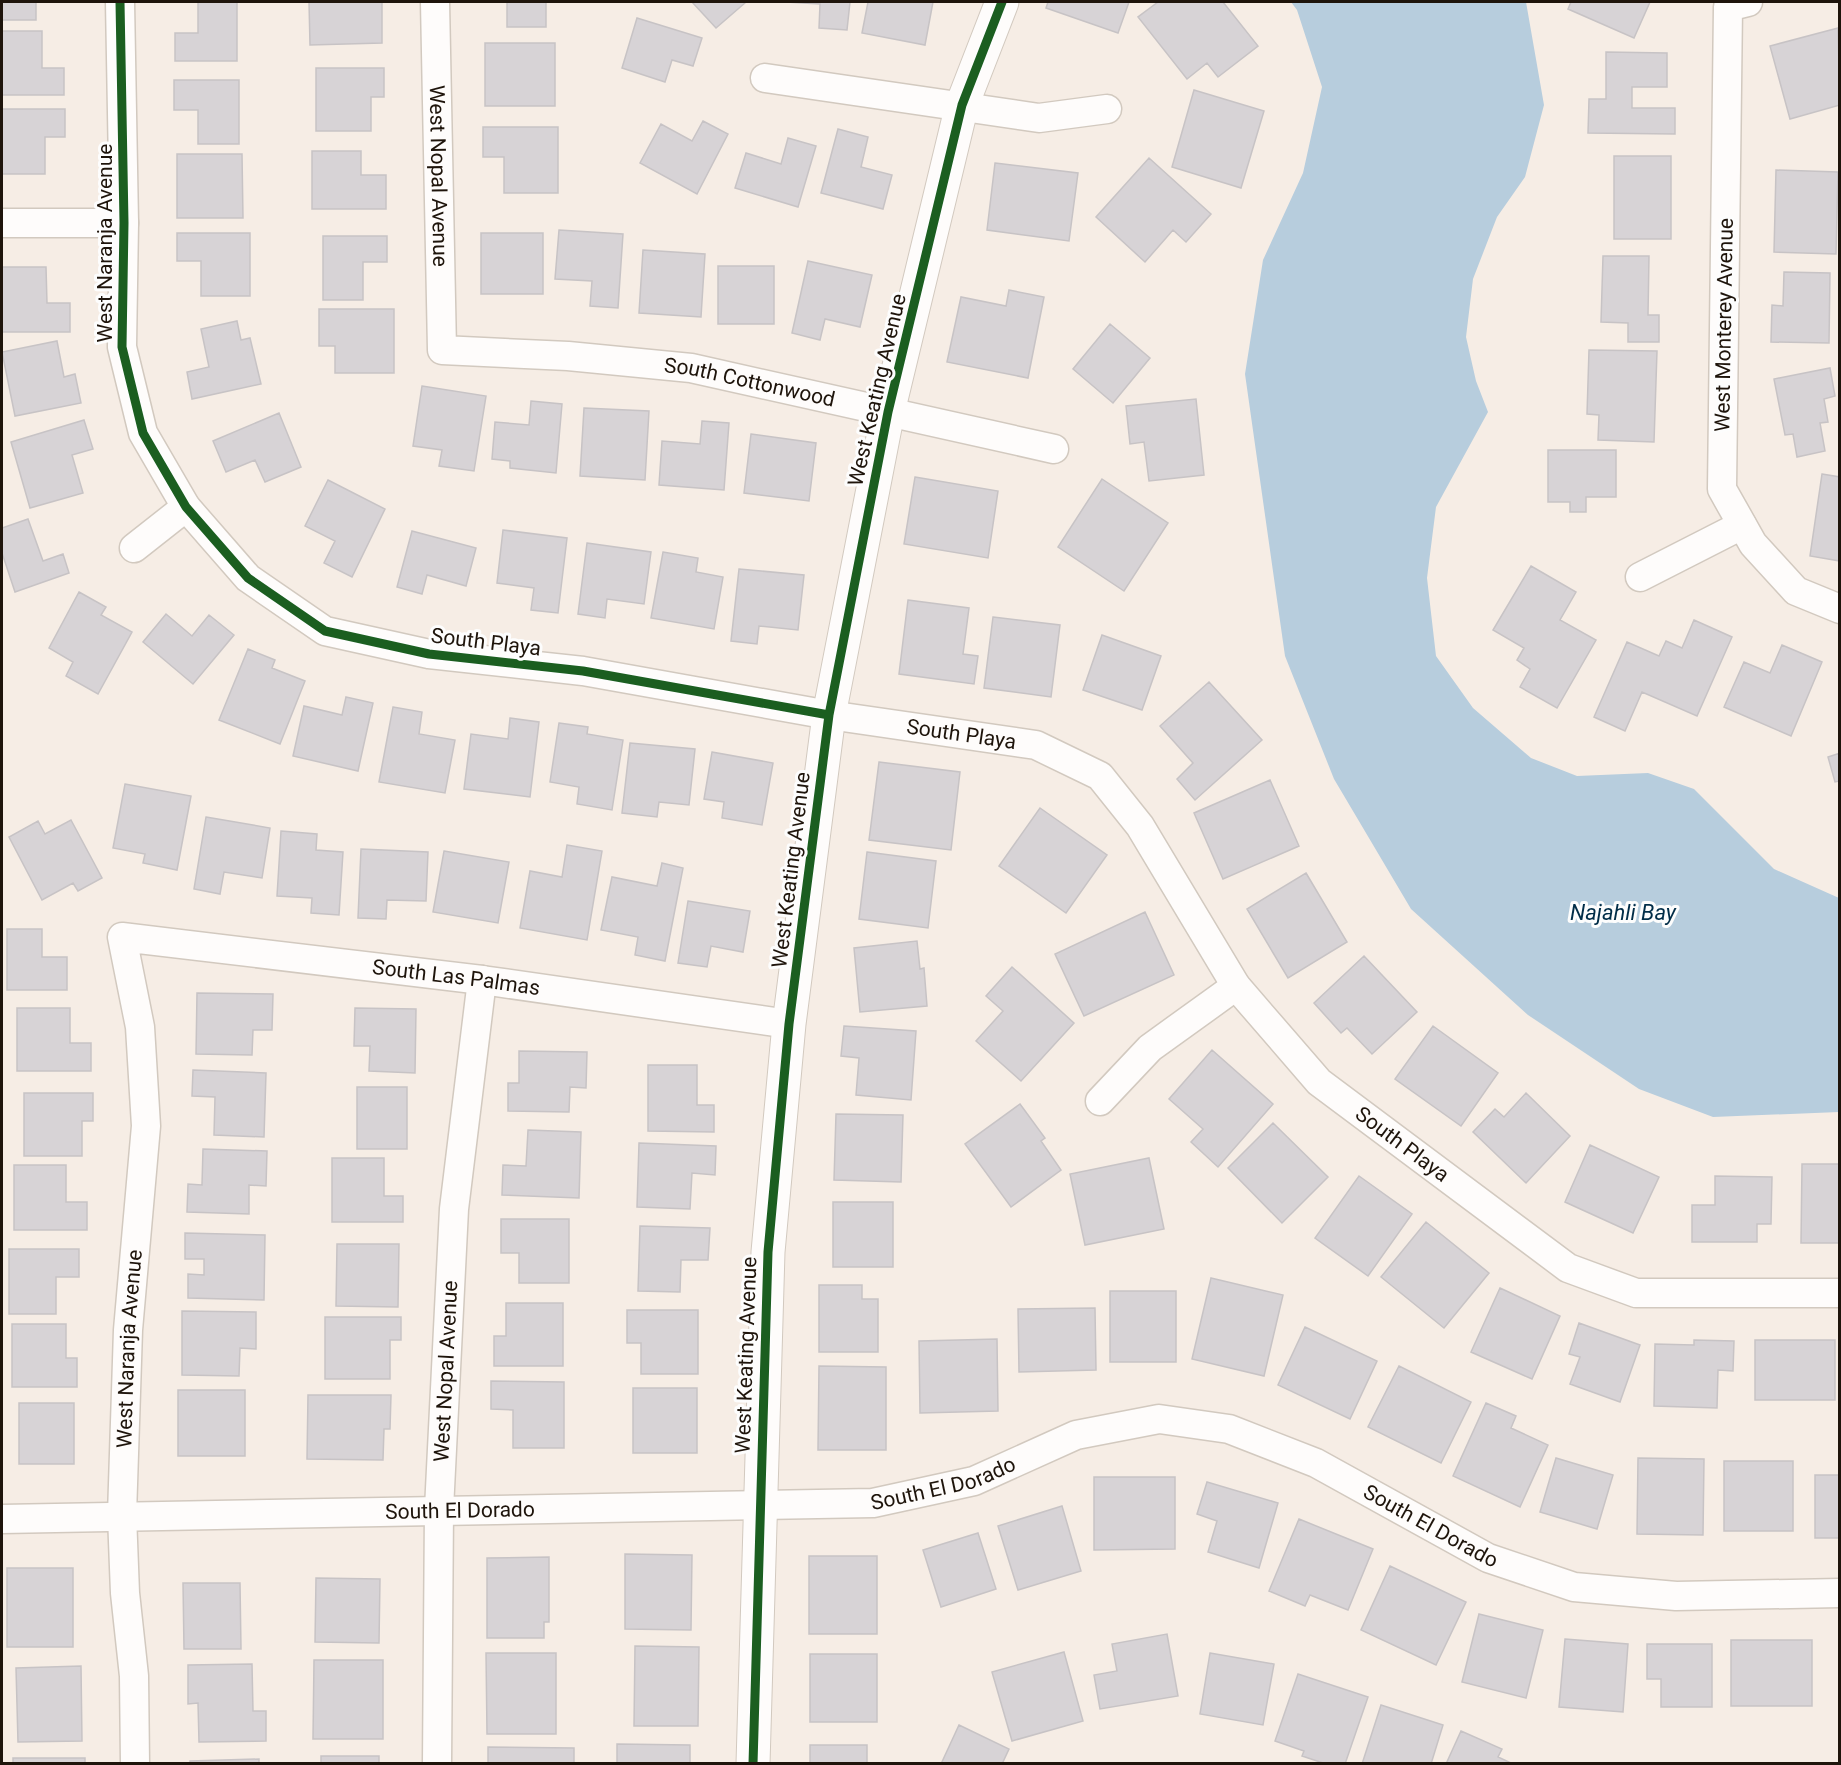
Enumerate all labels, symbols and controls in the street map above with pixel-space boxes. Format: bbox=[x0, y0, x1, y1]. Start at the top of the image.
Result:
street label: West Nopal Avenue bbox=[425, 85, 452, 267]
street label: West Naranja Avenue bbox=[93, 144, 117, 342]
street label: West Monterey Avenue bbox=[1710, 218, 1738, 432]
street label: West Keating Avenue bbox=[843, 291, 911, 489]
street label: South Cottonwood bbox=[663, 353, 837, 412]
street label: South Playa bbox=[430, 623, 542, 661]
street label: South Playa bbox=[905, 714, 1018, 754]
street label: West Keating Avenue bbox=[767, 771, 815, 969]
water label: Najahli Bay bbox=[1570, 900, 1677, 925]
street label: South Las Palmas bbox=[371, 955, 542, 1000]
street label: South Playa bbox=[1351, 1102, 1454, 1187]
street label: West Naranja Avenue bbox=[112, 1248, 147, 1448]
street label: West Keating Avenue bbox=[731, 1256, 761, 1454]
street label: West Nopal Avenue bbox=[429, 1280, 462, 1462]
street label: South El Dorado bbox=[868, 1452, 1019, 1515]
street label: South El Dorado bbox=[1359, 1480, 1501, 1572]
street label: South El Dorado bbox=[385, 1497, 535, 1524]

